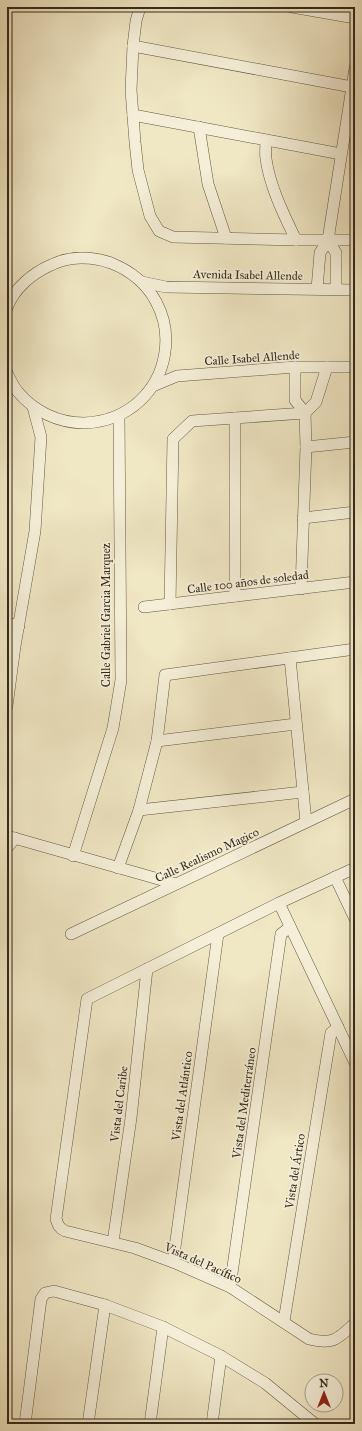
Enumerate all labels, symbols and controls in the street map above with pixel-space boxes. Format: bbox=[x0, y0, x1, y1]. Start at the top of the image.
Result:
street label: Avenida Isabel Allende bbox=[192, 267, 303, 283]
street label: Calle Isabel Allende bbox=[204, 348, 300, 368]
street label: Calle Gabriel Garcia Marquez bbox=[99, 542, 114, 687]
street label: Calle 100 años de soledad bbox=[186, 568, 310, 596]
street label: Calle Realismo Magico bbox=[153, 825, 262, 886]
street label: Vista del Mediterráneo bbox=[229, 1046, 259, 1161]
street label: Vista del Atlántico bbox=[169, 1050, 195, 1143]
street label: Vista del Caribe bbox=[107, 1065, 131, 1144]
street label: Vista del Ártico bbox=[281, 1132, 308, 1211]
street label: Vista del Pacífico bbox=[161, 1239, 244, 1286]
north arrow bbox=[304, 1373, 344, 1413]
text: N bbox=[319, 1377, 329, 1390]

